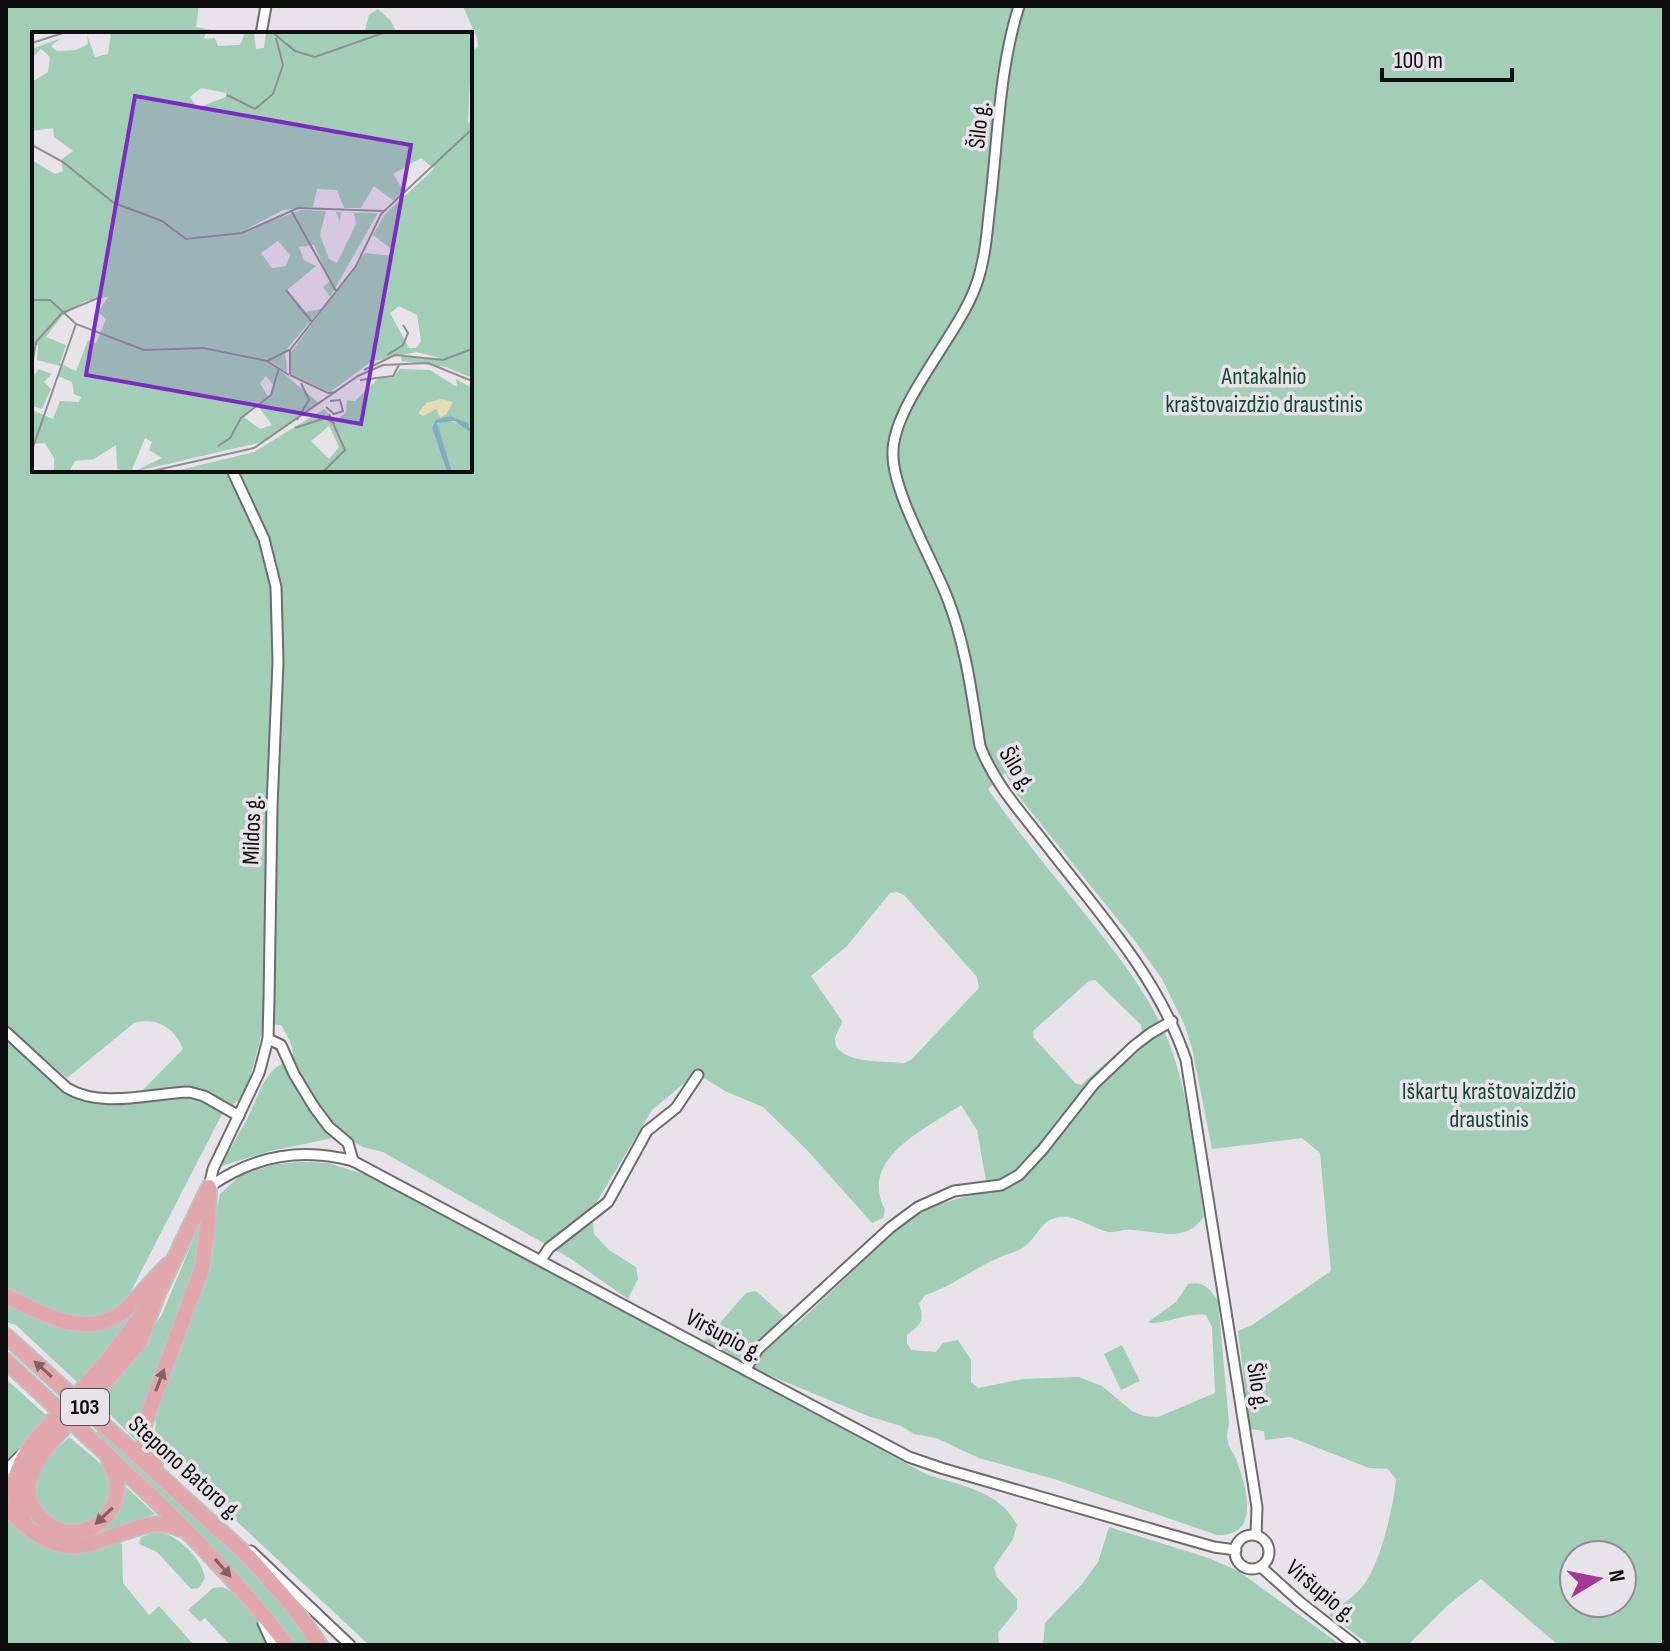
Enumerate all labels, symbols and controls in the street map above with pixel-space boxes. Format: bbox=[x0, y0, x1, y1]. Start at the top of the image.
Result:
inset map bbox=[32, 32, 472, 472]
scale bar bbox=[1382, 32, 1512, 82]
text: 100 m bbox=[1394, 46, 1443, 75]
street label: Šilo g. bbox=[962, 100, 996, 150]
park label: Antakalnio kraštovaizdžio draustinis bbox=[1165, 362, 1363, 419]
street label: Šilo g. bbox=[992, 741, 1042, 797]
street label: Mildos g. bbox=[236, 795, 268, 865]
park label: Iškartų kraštovaizdžio draustinis bbox=[1402, 1077, 1576, 1134]
street label: Viršupio g. bbox=[681, 1303, 767, 1367]
street label: Šilo g. bbox=[1240, 1360, 1276, 1412]
one-way arrow bbox=[34, 1361, 53, 1379]
one-way arrow bbox=[154, 1368, 167, 1392]
road number: 103 bbox=[61, 1389, 109, 1425]
street label: Stepono Batoro g. bbox=[122, 1410, 248, 1526]
one-way arrow bbox=[95, 1507, 114, 1525]
north arrow bbox=[1558, 1539, 1638, 1619]
street label: Viršupio g. bbox=[1280, 1553, 1362, 1629]
one-way arrow bbox=[213, 1558, 231, 1577]
text: N bbox=[1602, 1568, 1631, 1584]

